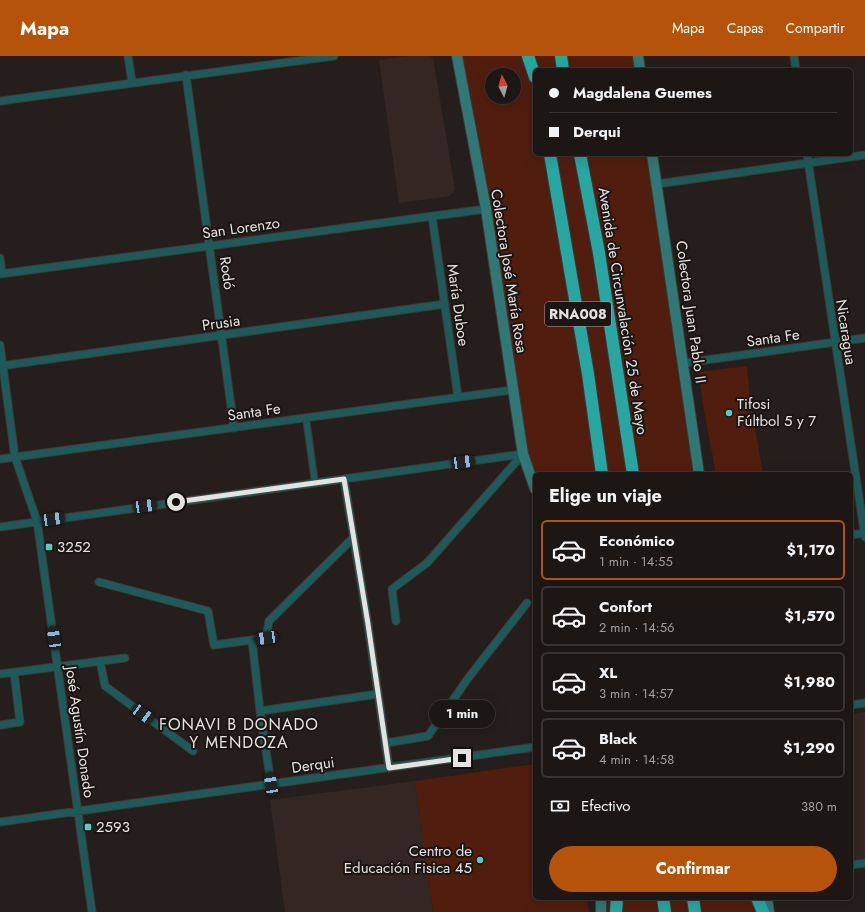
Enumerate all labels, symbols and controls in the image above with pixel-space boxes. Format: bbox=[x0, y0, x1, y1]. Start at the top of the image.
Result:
text: Mapa bbox=[20, 15, 69, 42]
text: Mapa bbox=[672, 18, 705, 38]
text: Capas bbox=[727, 18, 764, 38]
text: Compartir bbox=[786, 18, 845, 38]
north arrow bbox=[485, 68, 521, 104]
map controls bbox=[485, 68, 521, 104]
text: Magdalena Guemes bbox=[573, 82, 712, 104]
text: Derqui bbox=[573, 121, 621, 143]
street label: Avenida de Circunvalación 25 de Mayo bbox=[593, 186, 653, 436]
street label: Colectora José María Rosa bbox=[485, 188, 533, 354]
street label: San Lorenzo bbox=[201, 212, 281, 244]
street label: Colectora Juan Pablo II bbox=[670, 239, 712, 385]
street label: Rodó bbox=[214, 255, 240, 291]
street label: María Duboe bbox=[441, 263, 475, 348]
street label: Nicaragua bbox=[830, 298, 862, 366]
road number: RNA008 bbox=[545, 302, 611, 326]
street label: Prusia bbox=[201, 309, 241, 337]
street label: Santa Fe bbox=[745, 323, 801, 353]
place label: Tifosi Fúltbol 5 y 7 bbox=[737, 393, 816, 432]
street label: Santa Fe bbox=[226, 397, 282, 427]
marker: Tifosi Fúltbol 5 y 7 bbox=[724, 408, 734, 418]
car bbox=[450, 454, 476, 470]
text: Elige un viaje bbox=[549, 483, 662, 509]
route start bbox=[167, 493, 185, 511]
car bbox=[132, 498, 158, 514]
car bbox=[40, 511, 66, 527]
text: Económico bbox=[599, 530, 674, 552]
icon: car bbox=[551, 532, 587, 568]
place label: 3252 bbox=[57, 536, 91, 558]
text: $1,170 bbox=[787, 539, 835, 561]
marker: 3252 bbox=[44, 542, 54, 552]
text: 1 min · 14:55 bbox=[599, 552, 673, 571]
text: Confort bbox=[599, 596, 652, 618]
icon: car bbox=[551, 598, 587, 634]
text: $1,570 bbox=[785, 605, 835, 627]
text: 2 min · 14:56 bbox=[599, 618, 675, 637]
car bbox=[46, 625, 62, 651]
car bbox=[253, 630, 279, 646]
text: XL bbox=[599, 662, 617, 684]
street label: José Agustín Donado bbox=[60, 663, 100, 799]
icon: car bbox=[551, 664, 587, 700]
text: $1,980 bbox=[784, 671, 835, 693]
text: 3 min · 14:57 bbox=[599, 684, 674, 703]
callout: 1 min bbox=[429, 700, 495, 728]
car bbox=[130, 702, 156, 726]
text: 1 min bbox=[446, 704, 478, 723]
district label: FONAVI B DONADO Y MENDOZA bbox=[159, 713, 319, 754]
text: Black bbox=[599, 728, 637, 750]
icon: car bbox=[551, 730, 587, 766]
text: $1,290 bbox=[783, 737, 835, 759]
route end bbox=[453, 749, 471, 767]
text: 4 min · 14:58 bbox=[599, 750, 674, 769]
street label: Derqui bbox=[290, 751, 336, 779]
car bbox=[263, 771, 279, 797]
icon: cash bbox=[549, 795, 571, 817]
text: Efectivo bbox=[581, 795, 631, 817]
text: 380 m bbox=[801, 797, 837, 816]
place label: 2593 bbox=[96, 816, 130, 838]
marker: 2593 bbox=[83, 822, 93, 832]
place label: Centro de Educación Fisica 45 bbox=[344, 840, 472, 879]
button: Confirmar bbox=[549, 846, 837, 892]
marker: Centro de Educación Fisica 45 bbox=[475, 855, 485, 865]

